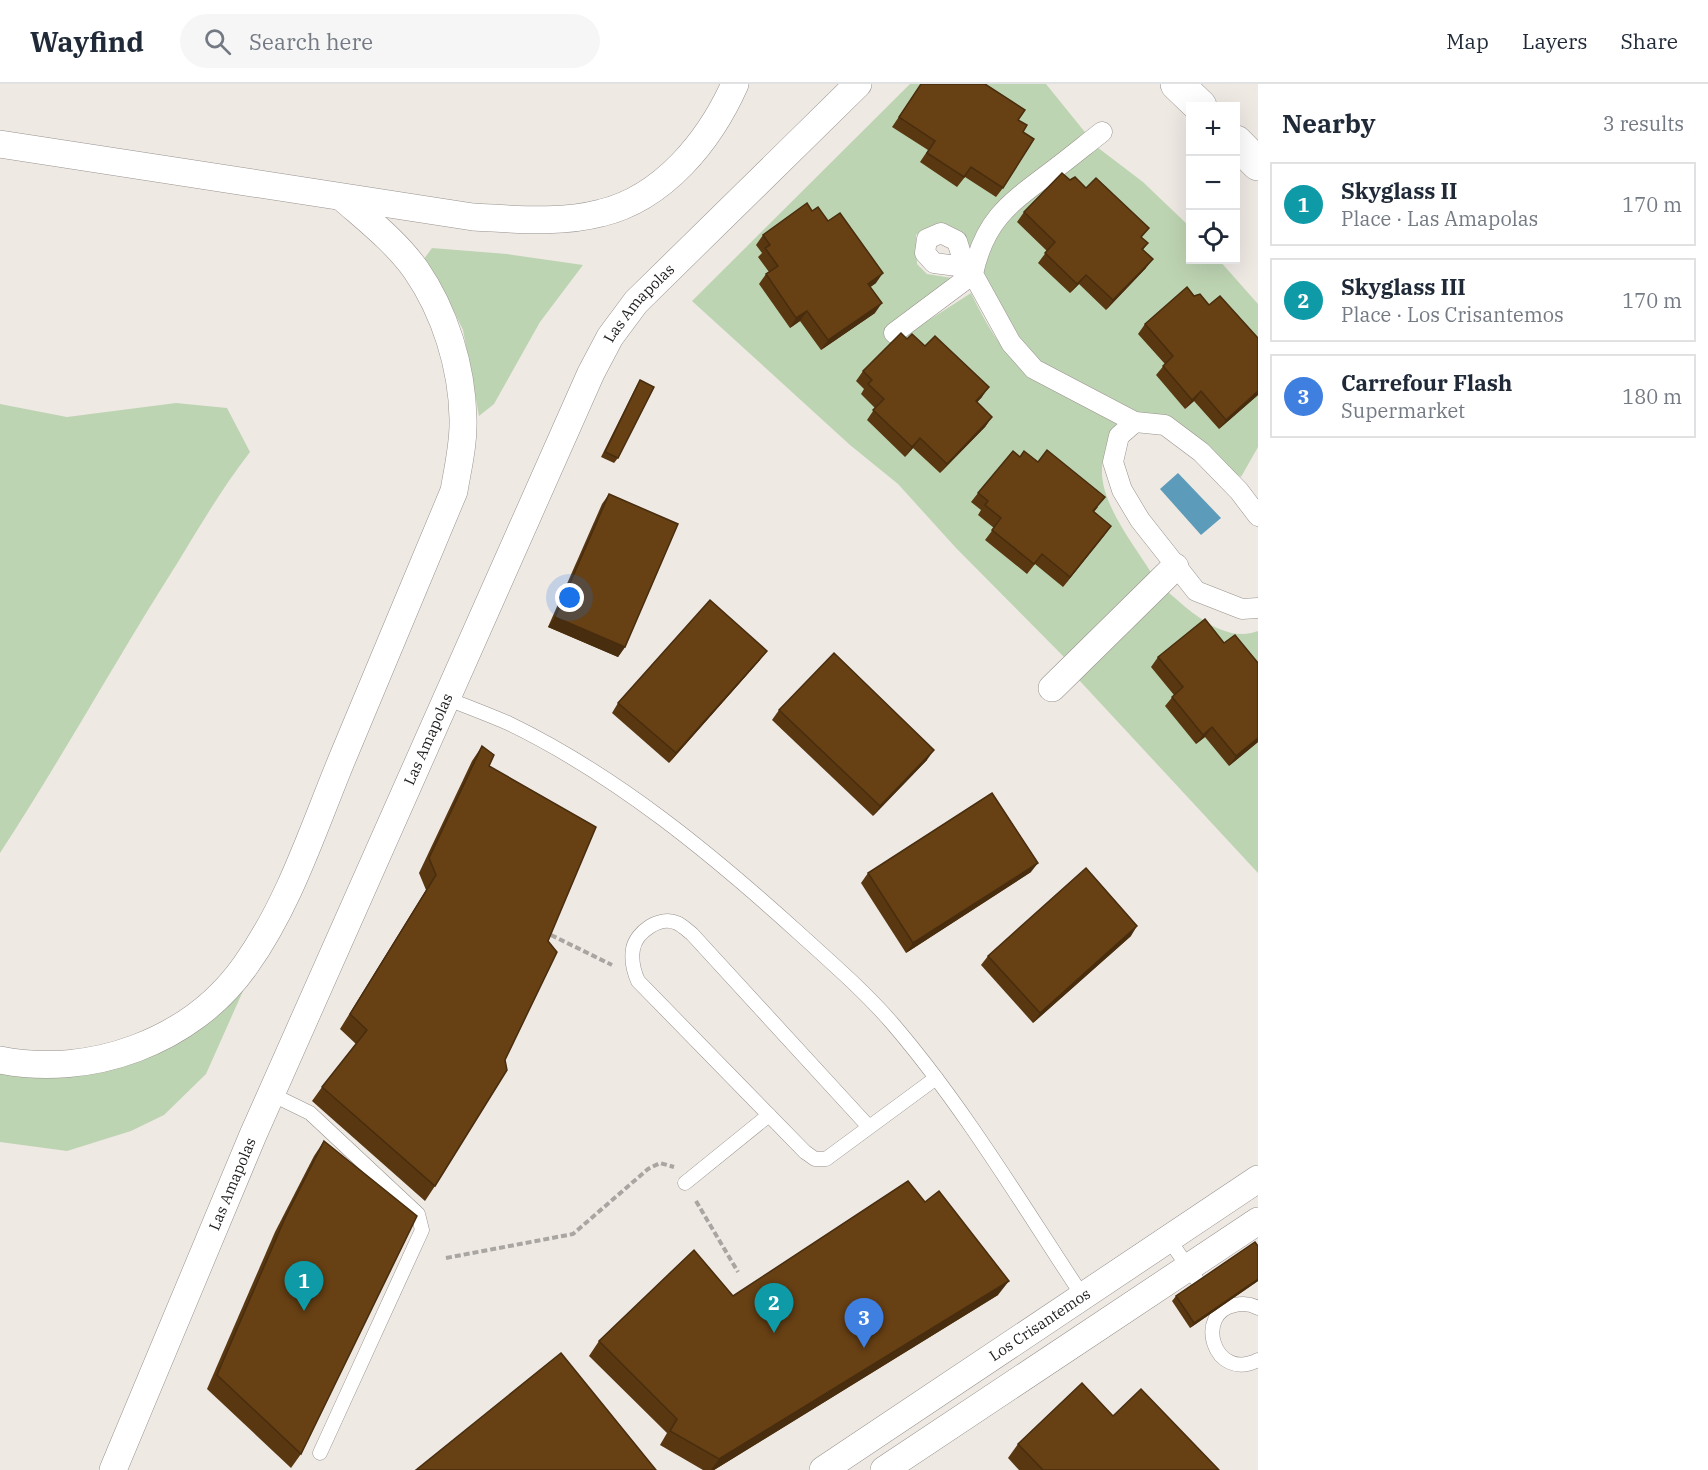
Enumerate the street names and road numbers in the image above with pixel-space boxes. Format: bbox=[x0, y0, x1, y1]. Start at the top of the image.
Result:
street label: Las Amapolas bbox=[599, 260, 678, 345]
street label: Las Amapolas bbox=[399, 690, 457, 788]
street label: Las Amapolas bbox=[204, 1135, 260, 1233]
street label: Los Crisantemos bbox=[985, 1284, 1094, 1365]

